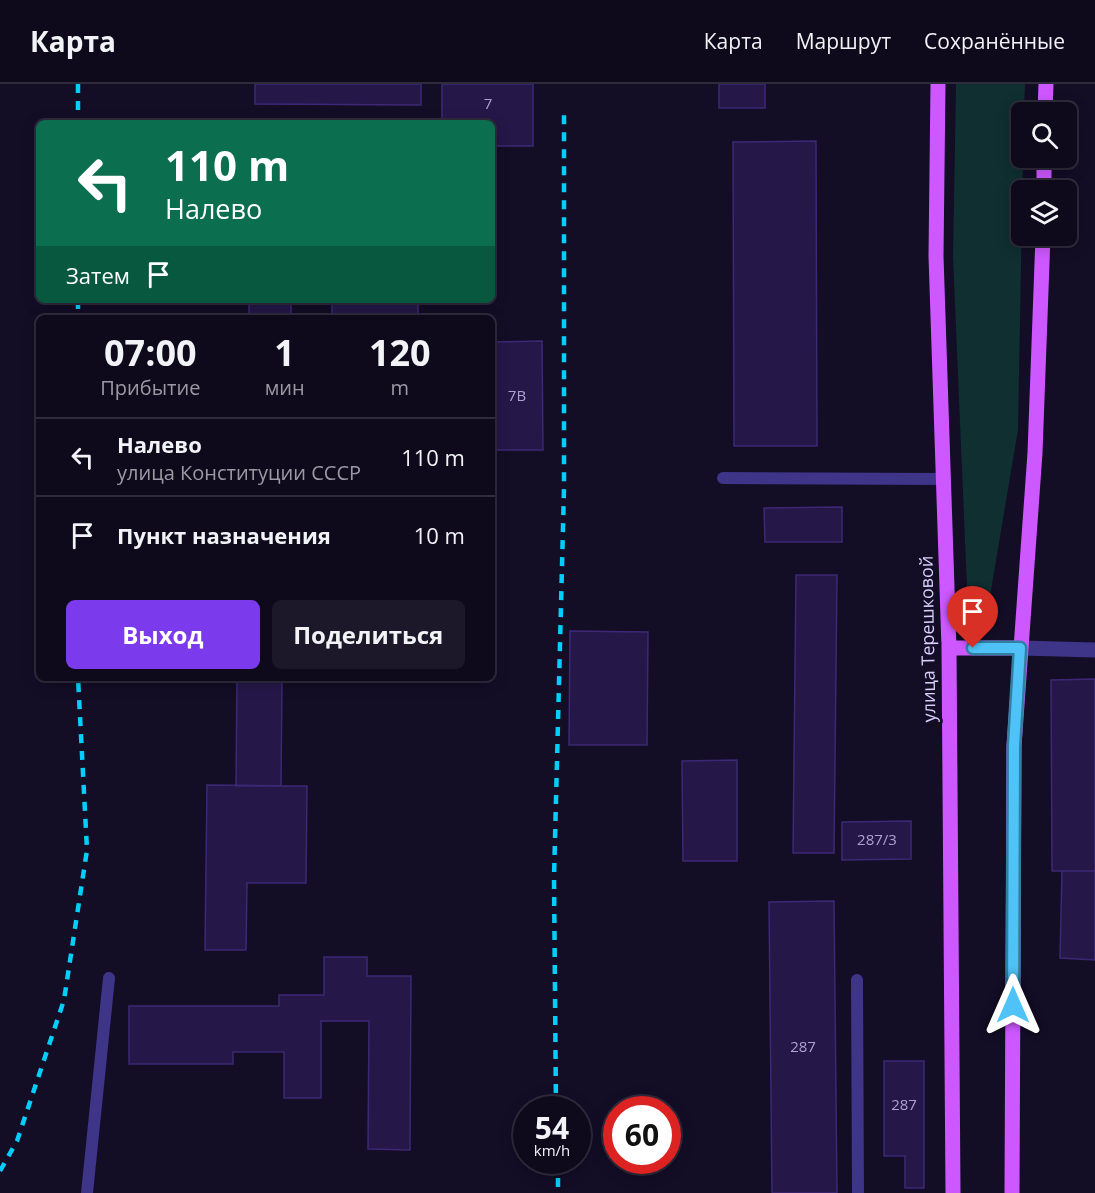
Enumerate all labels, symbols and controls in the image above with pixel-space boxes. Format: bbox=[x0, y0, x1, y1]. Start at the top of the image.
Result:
text: Карта bbox=[30, 22, 116, 60]
text: Карта bbox=[704, 27, 763, 55]
text: Маршрут bbox=[796, 27, 891, 55]
text: Сохранённые bbox=[924, 27, 1065, 55]
house number: 7 bbox=[484, 93, 492, 113]
map controls bbox=[1011, 102, 1077, 246]
button: search bbox=[1011, 102, 1077, 168]
text: 110 m bbox=[165, 136, 289, 193]
icon: left bbox=[66, 144, 144, 222]
button: layers bbox=[1011, 180, 1077, 246]
text: Налево bbox=[165, 190, 262, 227]
icon: arrive bbox=[142, 258, 175, 291]
text: Затем bbox=[66, 260, 130, 290]
text: 07:00 bbox=[104, 328, 197, 377]
text: 1 bbox=[274, 328, 295, 377]
text: 120 bbox=[369, 328, 431, 377]
text: Прибытие bbox=[100, 374, 200, 401]
text: мин bbox=[265, 374, 305, 401]
text: m bbox=[391, 374, 409, 401]
house number: 7В bbox=[508, 385, 526, 405]
text: Налево bbox=[117, 429, 202, 459]
icon: left bbox=[66, 441, 99, 474]
text: 110 m bbox=[401, 442, 465, 472]
text: улица Конституции СССР bbox=[117, 459, 361, 486]
icon: arrive bbox=[66, 519, 99, 552]
text: Пункт назначения bbox=[117, 520, 331, 550]
text: 10 m bbox=[414, 520, 465, 550]
street label: улица Терешковой bbox=[914, 556, 940, 723]
pin bbox=[947, 586, 998, 648]
icon: arrive bbox=[956, 595, 989, 628]
button: Выход bbox=[66, 600, 260, 669]
button: Поделиться bbox=[272, 600, 465, 669]
house number: 287/3 bbox=[857, 829, 897, 849]
position arrow bbox=[981, 973, 1045, 1037]
house number: 287 bbox=[790, 1036, 816, 1056]
house number: 287 bbox=[891, 1094, 917, 1114]
speed limit sign: 60 bbox=[603, 1096, 681, 1174]
text: 54 bbox=[535, 1107, 569, 1148]
text: km/h bbox=[534, 1140, 570, 1160]

